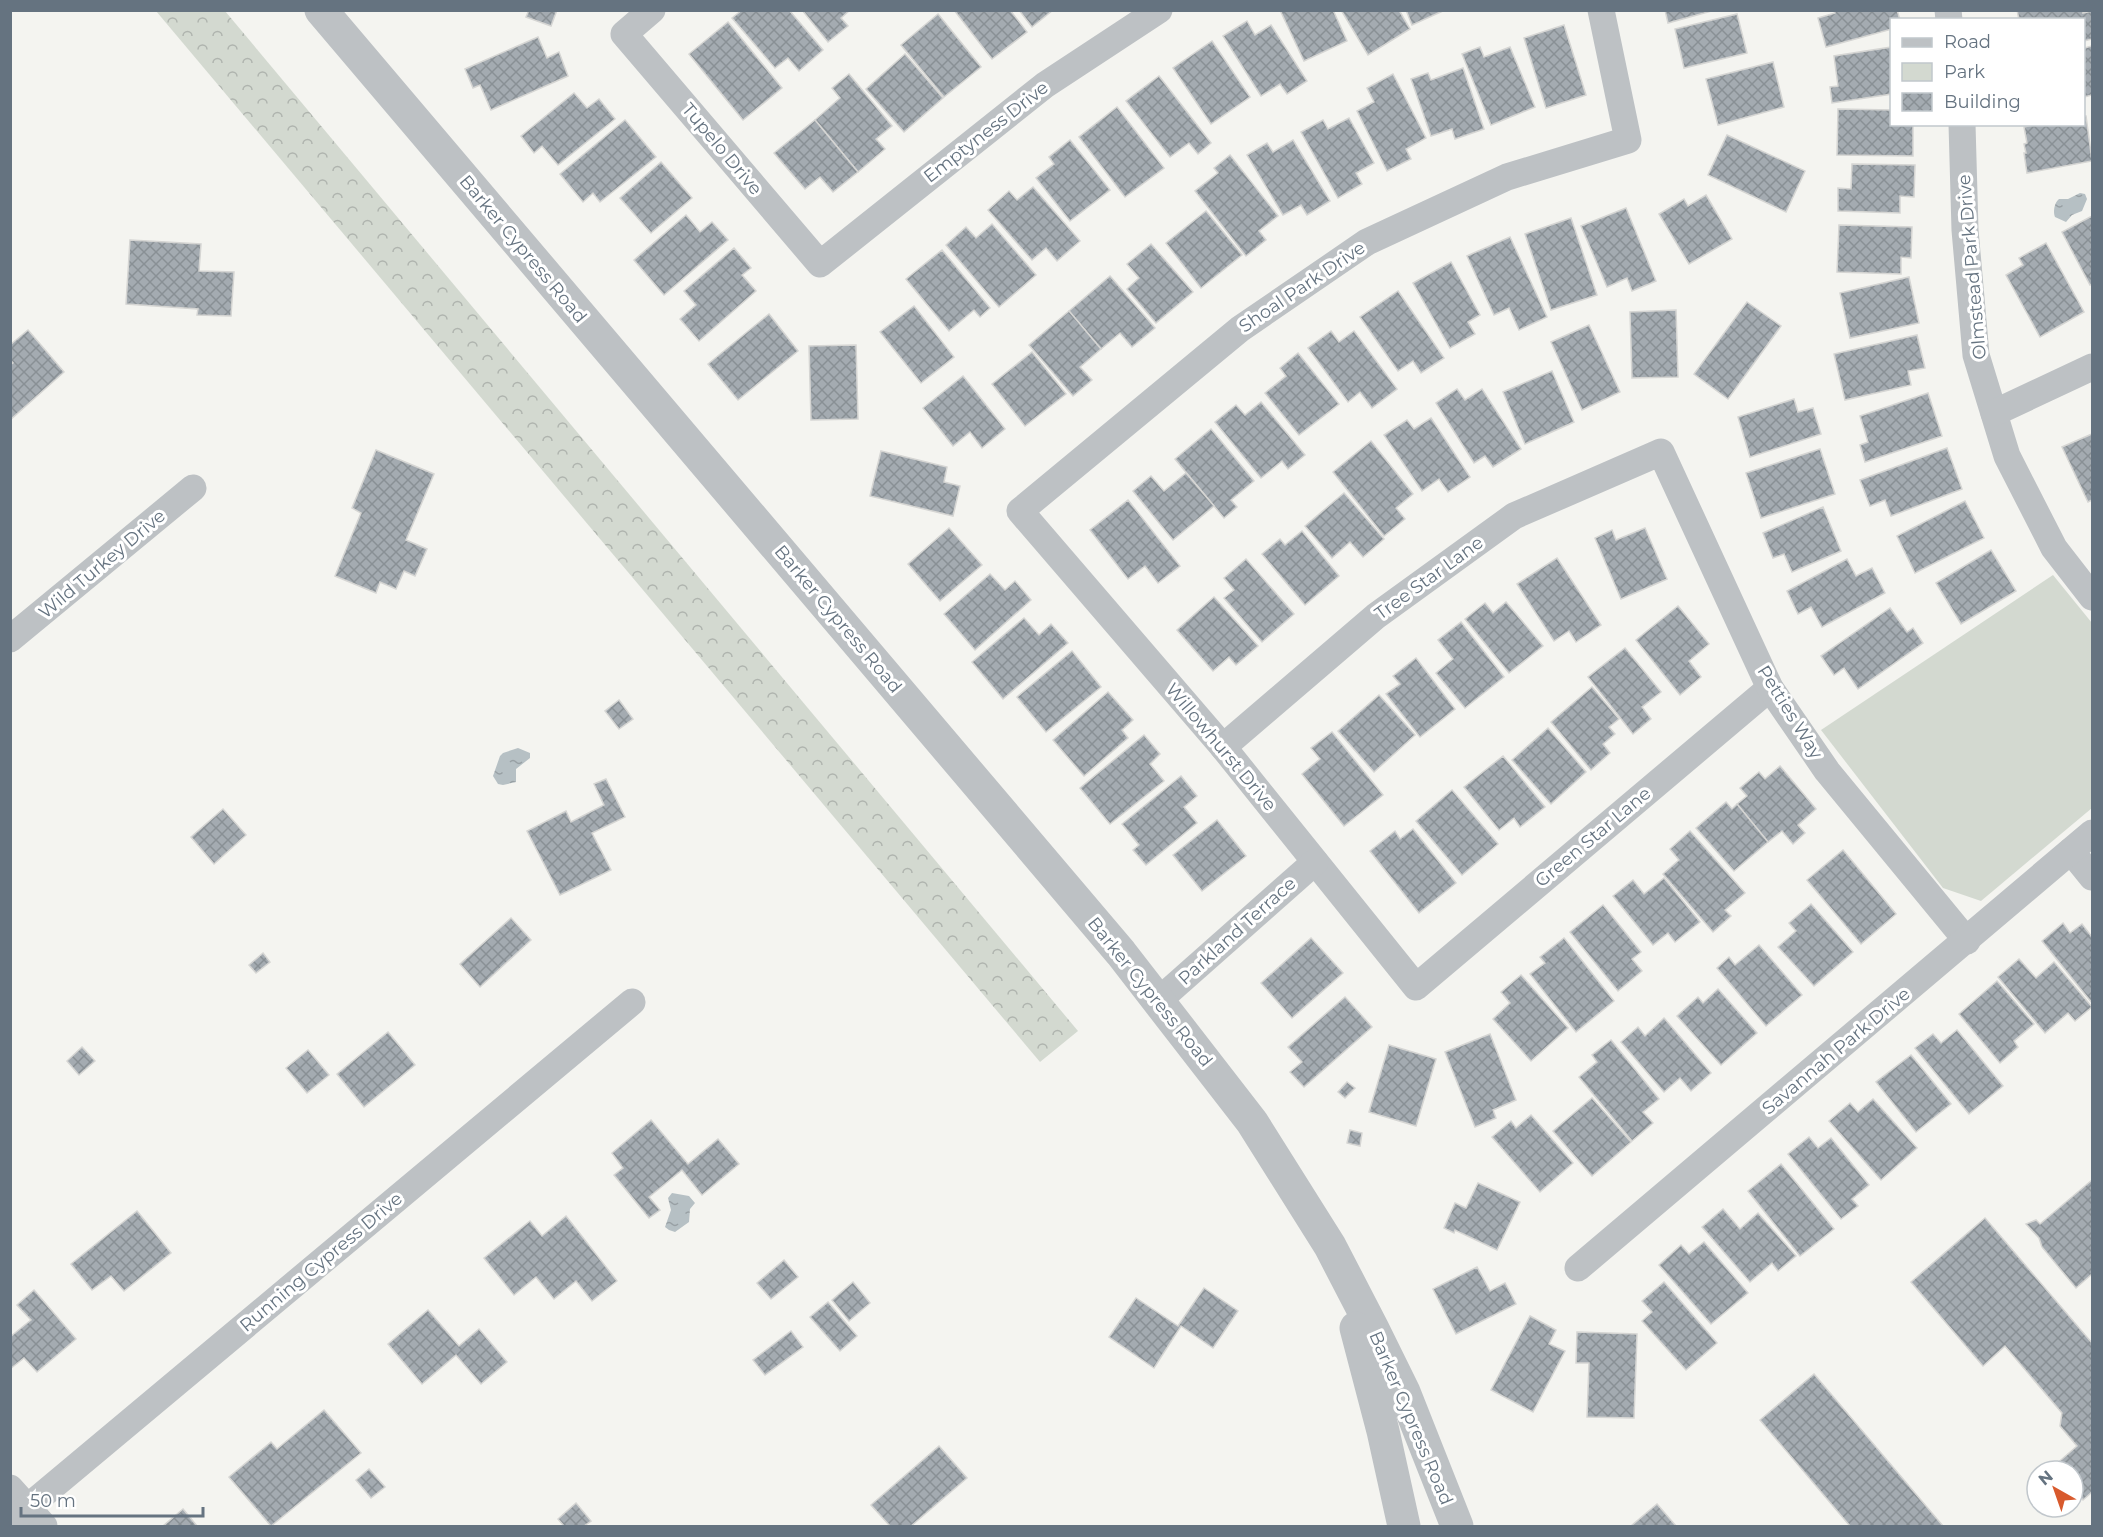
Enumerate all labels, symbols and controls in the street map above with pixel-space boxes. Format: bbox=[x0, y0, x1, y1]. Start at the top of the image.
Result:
legend bbox=[1890, 18, 2085, 126]
text: Road bbox=[1944, 31, 1991, 53]
text: Park bbox=[1944, 61, 1985, 83]
street label: Emptyness Drive bbox=[919, 76, 1053, 188]
text: Building bbox=[1944, 91, 2021, 113]
street label: Tupelo Drive bbox=[677, 99, 767, 200]
street label: Barker Cypress Road bbox=[455, 171, 591, 327]
street label: Olmstead Park Drive bbox=[1953, 173, 1991, 361]
street label: Shoal Park Drive bbox=[1235, 237, 1369, 337]
street label: Wild Turkey Drive bbox=[34, 505, 170, 623]
street label: Tree Star Lane bbox=[1371, 531, 1487, 625]
street label: Barker Cypress Road bbox=[770, 541, 906, 697]
street label: Petties Way bbox=[1753, 661, 1828, 763]
street label: Willowhurst Drive bbox=[1161, 678, 1281, 816]
street label: Green Star Lane bbox=[1531, 782, 1655, 892]
street label: Parkland Terrace bbox=[1174, 872, 1301, 990]
street label: Barker Cypress Road bbox=[1083, 913, 1217, 1071]
street label: Savannah Park Drive bbox=[1758, 983, 1915, 1119]
street label: Running Cypress Drive bbox=[235, 1187, 407, 1336]
street label: Barker Cypress Road bbox=[1364, 1328, 1458, 1508]
north arrow bbox=[2025, 1459, 2085, 1519]
text: N bbox=[2035, 1466, 2057, 1489]
scale bar bbox=[21, 1480, 202, 1518]
text: 50 m bbox=[30, 1490, 76, 1512]

